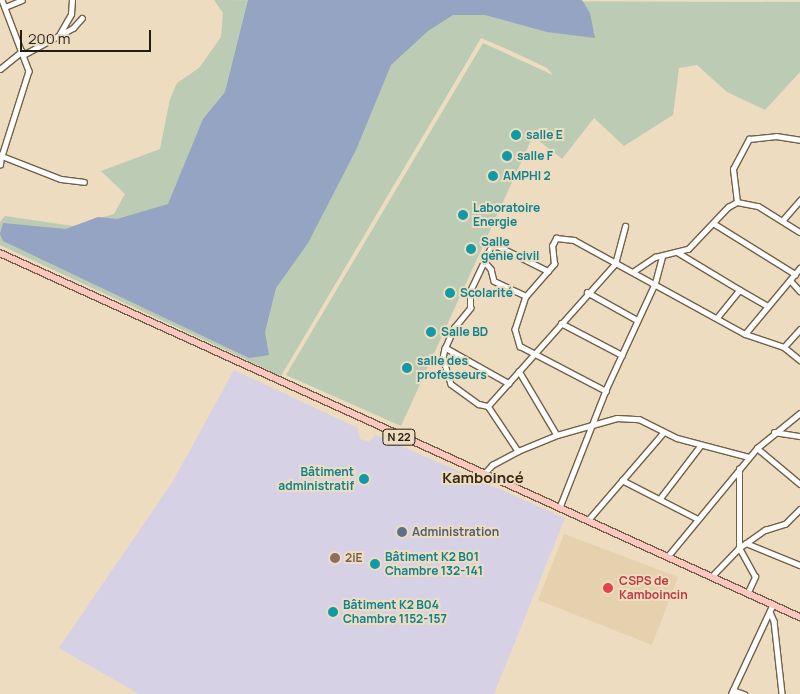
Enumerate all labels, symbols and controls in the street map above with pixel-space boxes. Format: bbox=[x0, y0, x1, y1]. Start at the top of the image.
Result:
scale bar bbox=[22, 20, 154, 52]
text: 200 m bbox=[28, 28, 71, 49]
place label: salle E bbox=[526, 128, 563, 142]
marker: salle E bbox=[510, 129, 522, 141]
place label: salle F bbox=[517, 149, 553, 163]
marker: salle F bbox=[501, 150, 513, 162]
place label: AMPHI 2 bbox=[503, 169, 551, 183]
marker: AMPHI 2 bbox=[487, 170, 499, 182]
place label: Laboratoire Energie bbox=[473, 201, 540, 229]
marker: Laboratoire Energie bbox=[457, 209, 469, 221]
place label: Salle génie civil bbox=[481, 235, 539, 263]
marker: Salle génie civil bbox=[465, 243, 477, 255]
place label: Scolarité bbox=[460, 286, 513, 300]
marker: Scolarité bbox=[444, 287, 456, 299]
place label: Salle BD bbox=[441, 325, 488, 339]
marker: Salle BD bbox=[425, 326, 437, 338]
place label: salle des professeurs bbox=[417, 354, 487, 382]
marker: salle des professeurs bbox=[401, 362, 413, 374]
road number: N 22 bbox=[382, 428, 416, 446]
place label: Bâtiment administratif bbox=[278, 465, 354, 493]
district label: Kamboincé bbox=[442, 469, 524, 487]
marker: Bâtiment administratif bbox=[358, 473, 370, 485]
place label: Administration bbox=[412, 525, 499, 539]
marker: Administration bbox=[396, 526, 408, 538]
place label: Bâtiment K2 B01 Chambre 132-141 bbox=[385, 550, 483, 578]
place label: 2iE bbox=[345, 551, 363, 565]
marker: 2iE bbox=[329, 552, 341, 564]
marker: Bâtiment K2 B01 Chambre 132-141 bbox=[369, 558, 381, 570]
place label: CSPS de Kamboincin bbox=[619, 574, 688, 602]
marker: CSPS de Kamboincin bbox=[601, 581, 615, 595]
place label: Bâtiment K2 B04 Chambre 1152-157 bbox=[343, 598, 447, 626]
marker: Bâtiment K2 B04 Chambre 1152-157 bbox=[327, 606, 339, 618]

